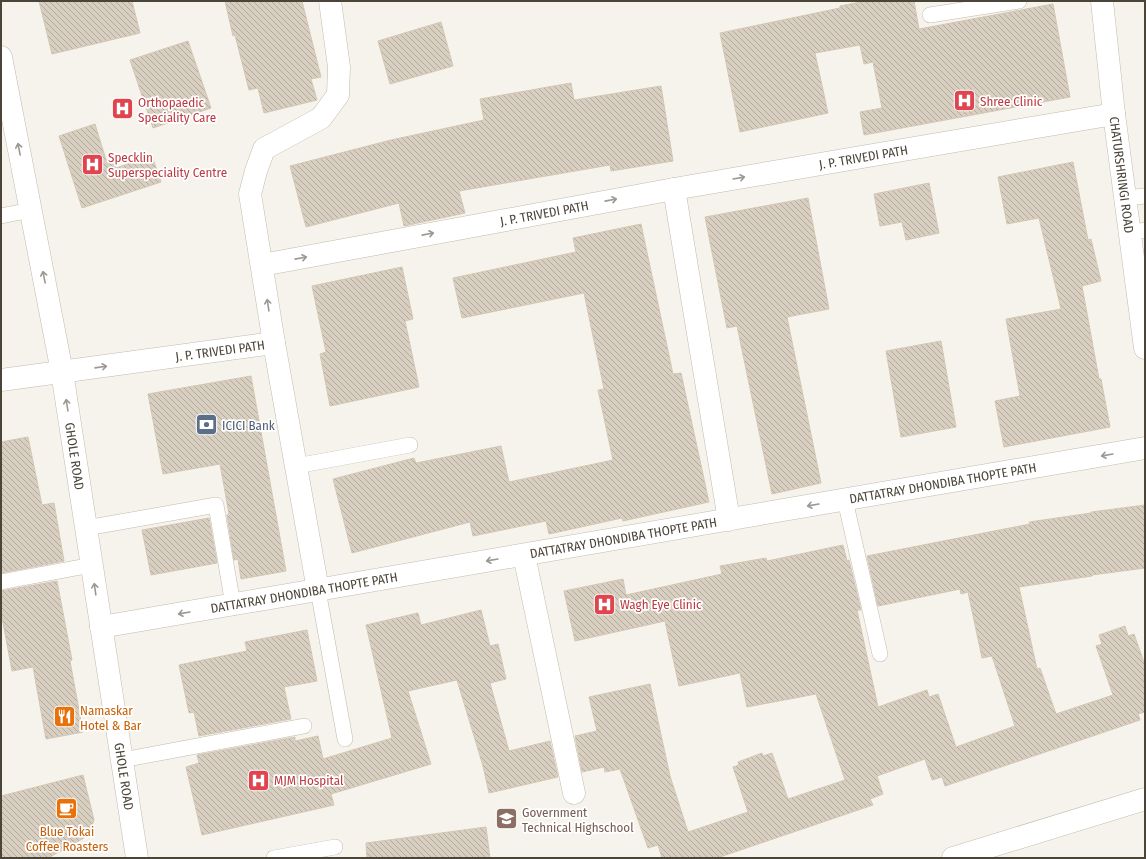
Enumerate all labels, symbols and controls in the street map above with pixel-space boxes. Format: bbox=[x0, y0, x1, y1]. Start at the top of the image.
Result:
hospital icon: Shree Clinic bbox=[951, 88, 977, 114]
place label: Shree Clinic bbox=[980, 94, 1043, 109]
place label: Orthopaedic Speciality Care bbox=[138, 95, 216, 125]
hospital icon: Orthopaedic Speciality Care bbox=[110, 96, 136, 122]
street label: CHATURSHRINGI ROAD bbox=[1107, 116, 1137, 234]
street label: J. P. TRIVEDI PATH bbox=[818, 142, 909, 172]
one-way arrow bbox=[15, 143, 23, 156]
place label: Specklin Superspeciality Centre bbox=[108, 150, 227, 180]
hospital icon: Specklin Superspeciality Centre bbox=[79, 151, 105, 177]
one-way arrow bbox=[732, 174, 745, 182]
one-way arrow bbox=[604, 196, 617, 204]
street label: J. P. TRIVEDI PATH bbox=[499, 197, 590, 228]
one-way arrow bbox=[422, 230, 435, 238]
one-way arrow bbox=[294, 254, 307, 262]
one-way arrow bbox=[40, 271, 48, 284]
one-way arrow bbox=[264, 299, 272, 312]
street label: J. P. TRIVEDI PATH bbox=[174, 337, 266, 364]
one-way arrow bbox=[94, 363, 107, 371]
one-way arrow bbox=[63, 399, 71, 412]
bank icon: ICICI Bank bbox=[193, 412, 219, 438]
place label: ICICI Bank bbox=[222, 418, 276, 433]
street label: GHOLE ROAD bbox=[62, 421, 88, 491]
one-way arrow bbox=[1100, 451, 1113, 459]
street label: DATTATRAY DHONDIBA THOPTE PATH bbox=[848, 459, 1037, 506]
one-way arrow bbox=[807, 501, 820, 509]
street label: DATTATRAY DHONDIBA THOPTE PATH bbox=[529, 514, 718, 561]
one-way arrow bbox=[485, 557, 498, 565]
street label: DATTATRAY DHONDIBA THOPTE PATH bbox=[209, 569, 399, 616]
one-way arrow bbox=[91, 582, 99, 595]
hospital icon: Wagh Eye Clinic bbox=[591, 591, 617, 617]
place label: Wagh Eye Clinic bbox=[620, 597, 702, 612]
one-way arrow bbox=[178, 609, 191, 617]
place label: Namaskar Hotel & Bar bbox=[80, 703, 142, 733]
restaurant icon: Namaskar Hotel & Bar bbox=[52, 704, 78, 730]
street label: GHOLE ROAD bbox=[112, 742, 137, 811]
hospital icon: MJM Hospital bbox=[245, 767, 271, 793]
place label: MJM Hospital bbox=[274, 773, 344, 788]
cafe icon: Blue Tokai Coffee Roasters bbox=[54, 796, 80, 822]
place label: Government Technical Highschool bbox=[522, 805, 634, 835]
school or university icon: Government Technical Highschool bbox=[493, 806, 519, 832]
place label: Blue Tokai Coffee Roasters bbox=[26, 824, 109, 854]

